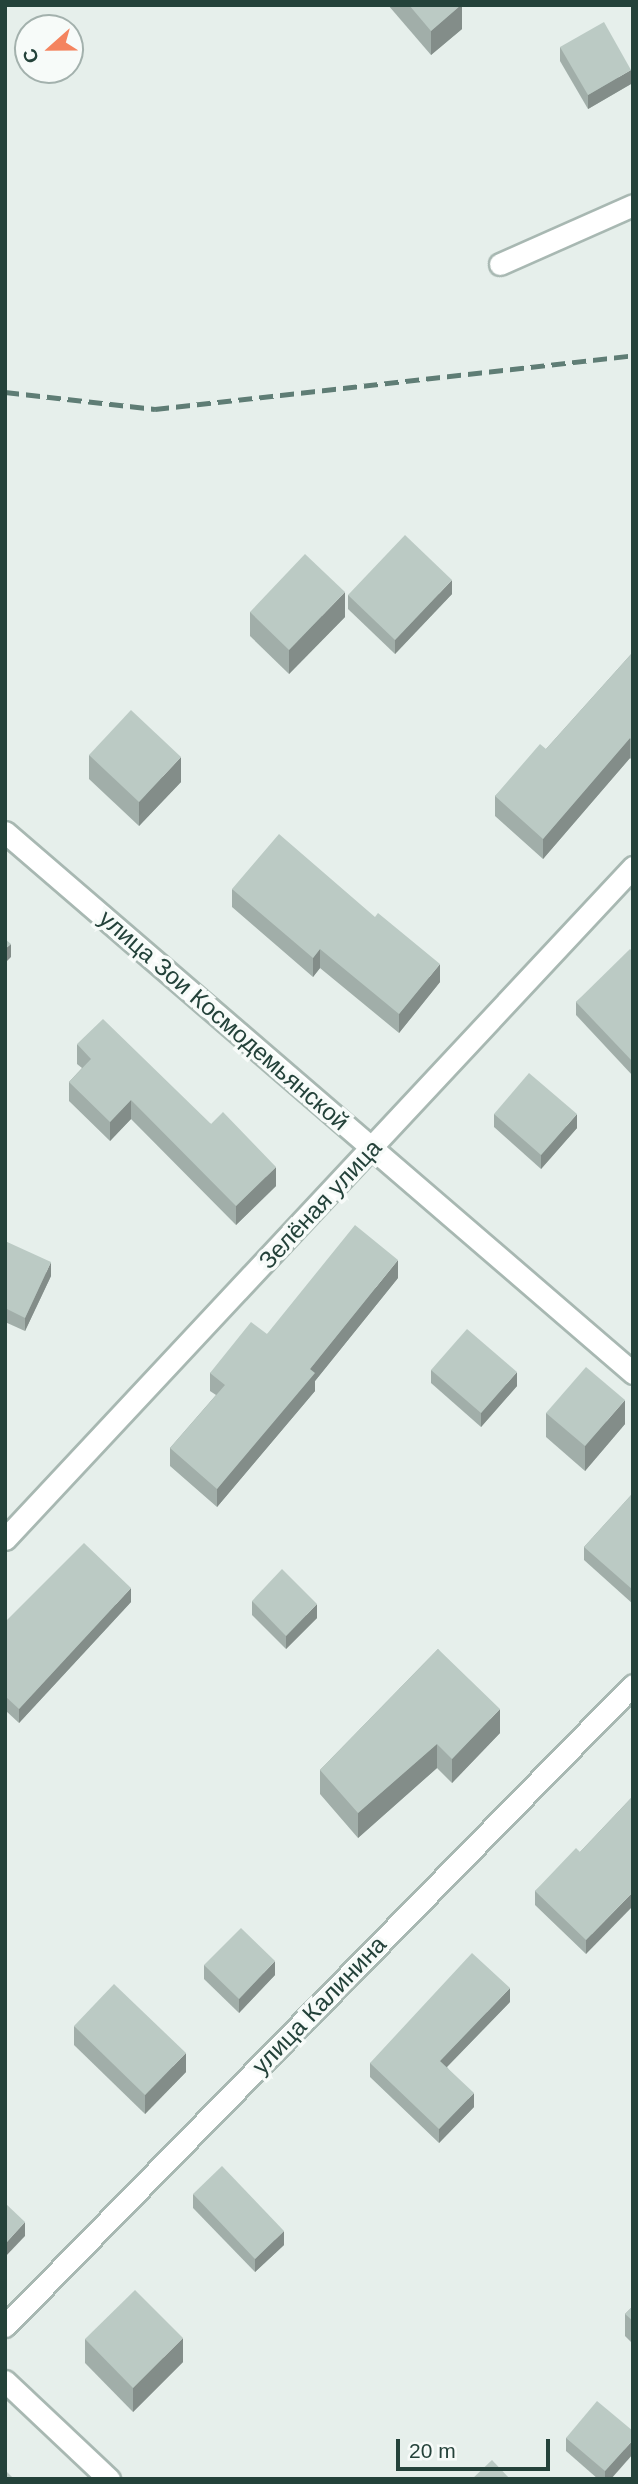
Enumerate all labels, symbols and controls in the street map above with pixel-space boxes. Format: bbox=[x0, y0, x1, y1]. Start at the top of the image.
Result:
north arrow bbox=[14, 14, 84, 84]
text: С bbox=[19, 46, 43, 66]
street label: улица Зои Космодемьянской bbox=[93, 904, 355, 1136]
street label: Зелёная улица bbox=[253, 1133, 387, 1275]
street label: улица Калинина bbox=[246, 1930, 392, 2080]
scale bar bbox=[400, 2424, 554, 2468]
text: 20 m bbox=[409, 2439, 456, 2462]

